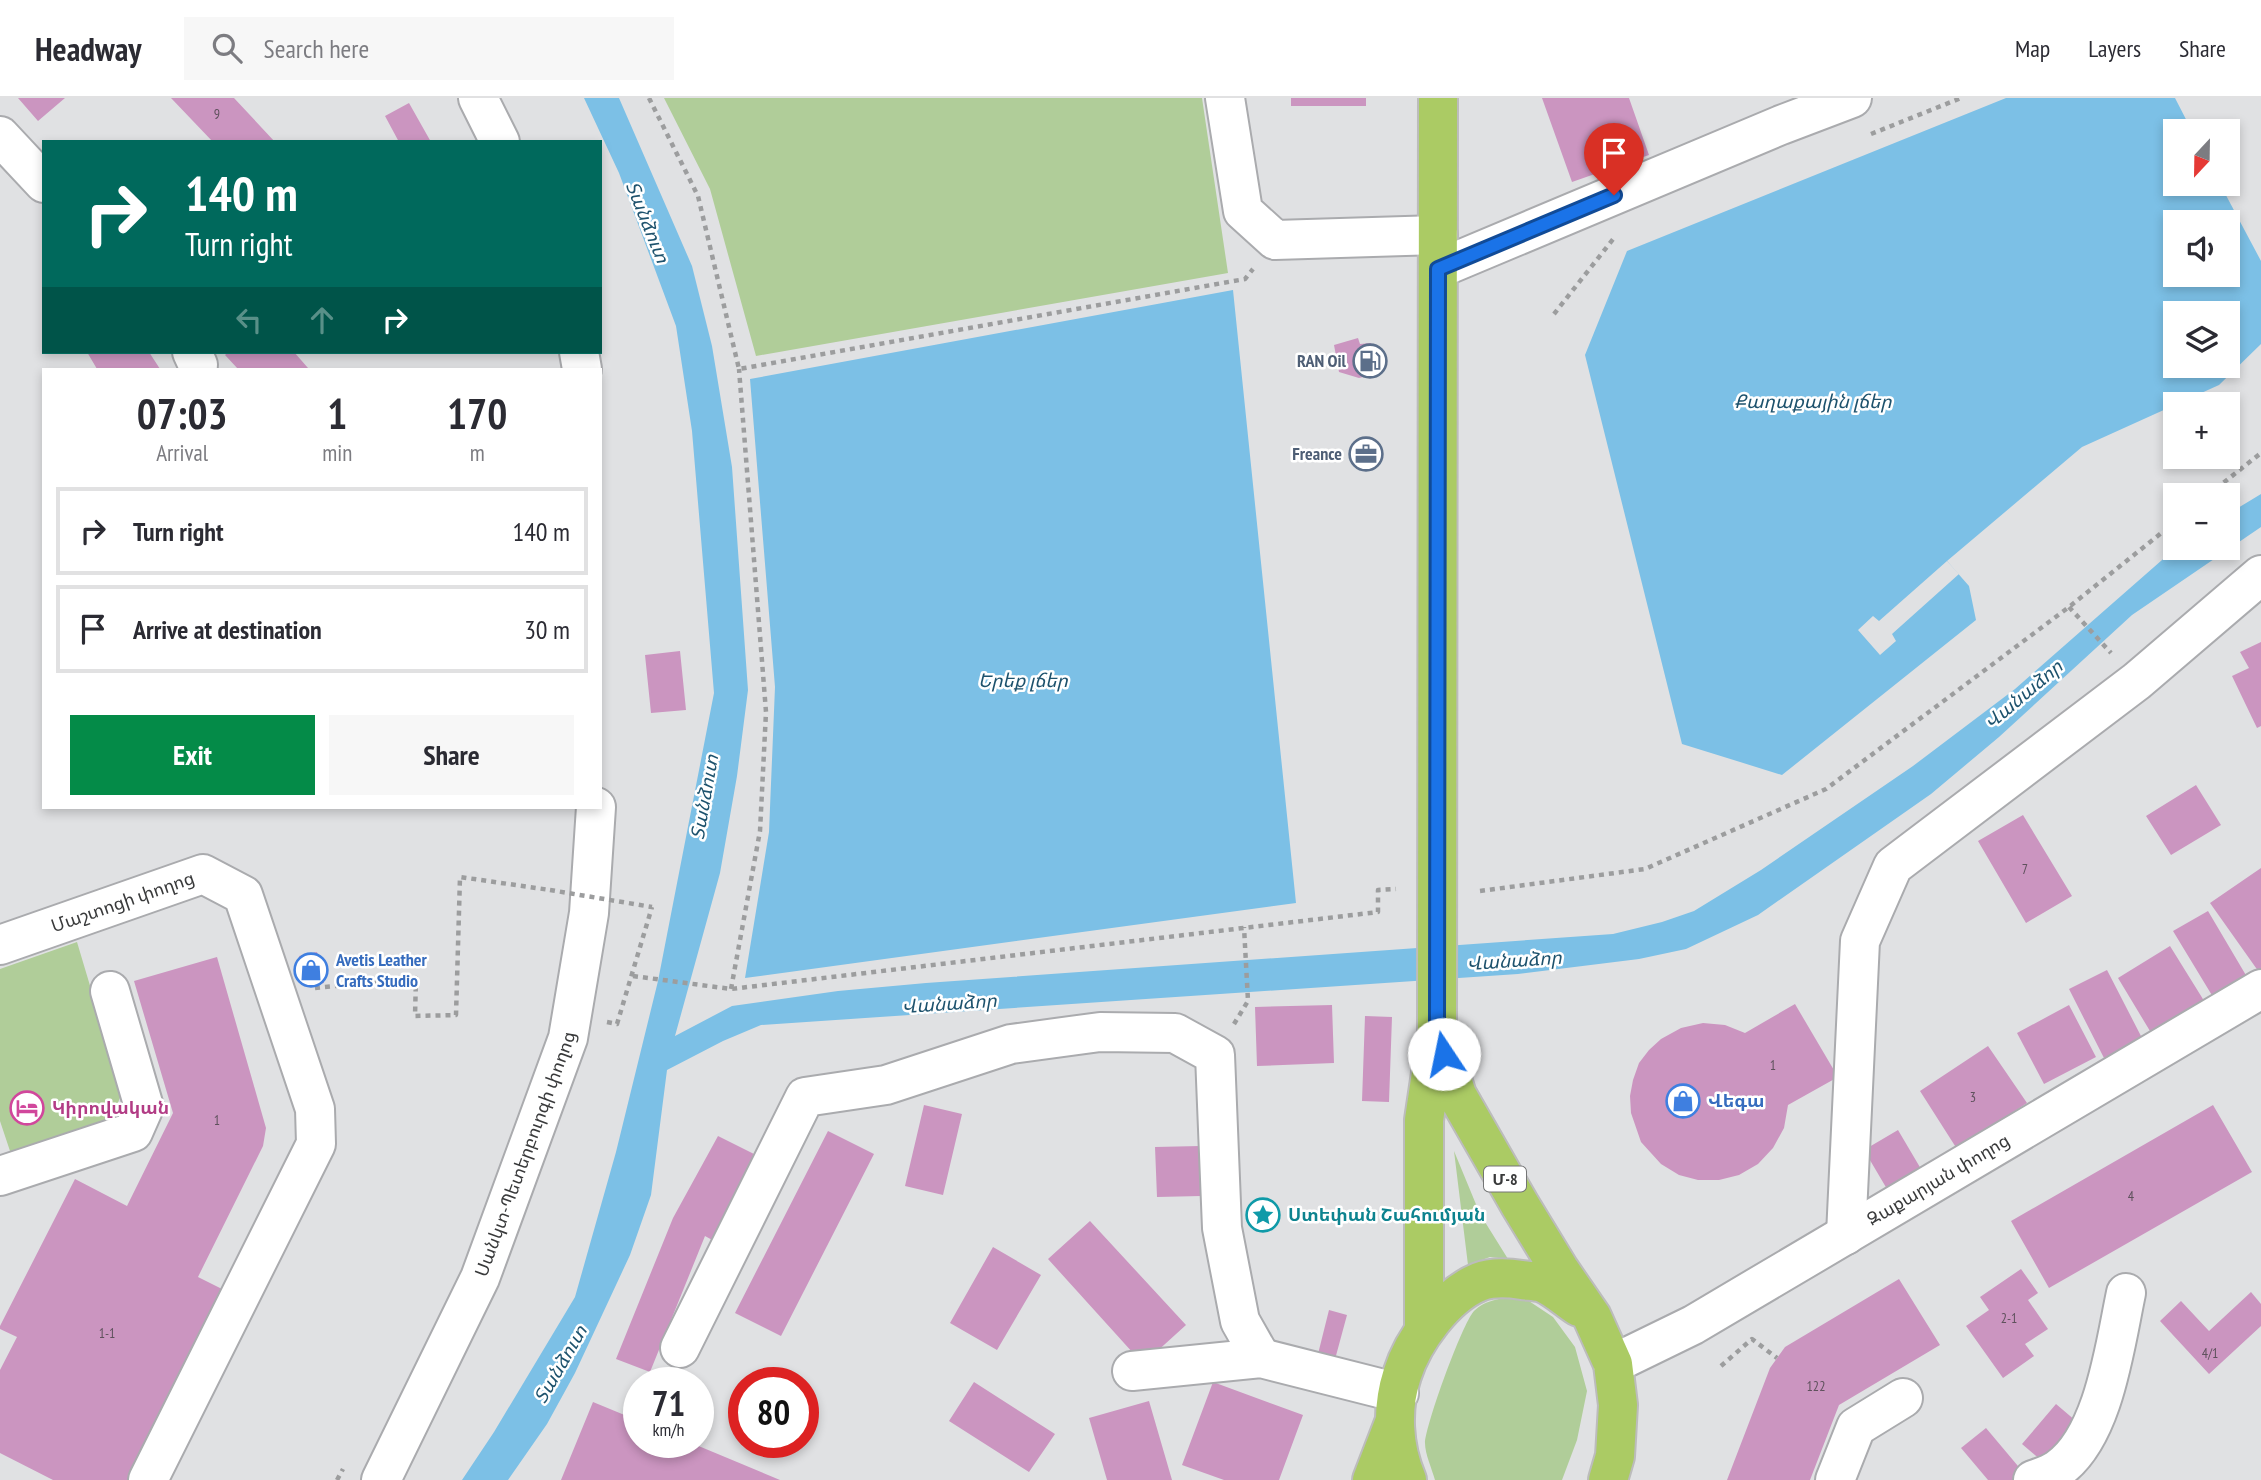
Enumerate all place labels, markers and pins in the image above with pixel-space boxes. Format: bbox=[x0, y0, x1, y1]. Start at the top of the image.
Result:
pin bbox=[1584, 123, 1644, 195]
fuel station icon: RAN Oil bbox=[1351, 342, 1389, 380]
place label: RAN Oil bbox=[1297, 349, 1347, 372]
office icon: Freance bbox=[1347, 435, 1385, 473]
place label: Freance bbox=[1292, 442, 1342, 465]
place label: Avetis Leather Crafts Studio bbox=[335, 948, 428, 992]
shop icon: Avetis Leather Crafts Studio bbox=[292, 951, 330, 989]
shop icon: Վեգա bbox=[1664, 1082, 1702, 1120]
hotel icon: Կիրովական bbox=[8, 1089, 46, 1127]
place label: Վեգա bbox=[1708, 1089, 1765, 1112]
place label: Կիրովական bbox=[52, 1096, 169, 1119]
place icon: Ստեփան Շահումյան bbox=[1244, 1196, 1282, 1234]
place label: Ստեփան Շահումյան bbox=[1288, 1203, 1486, 1226]

